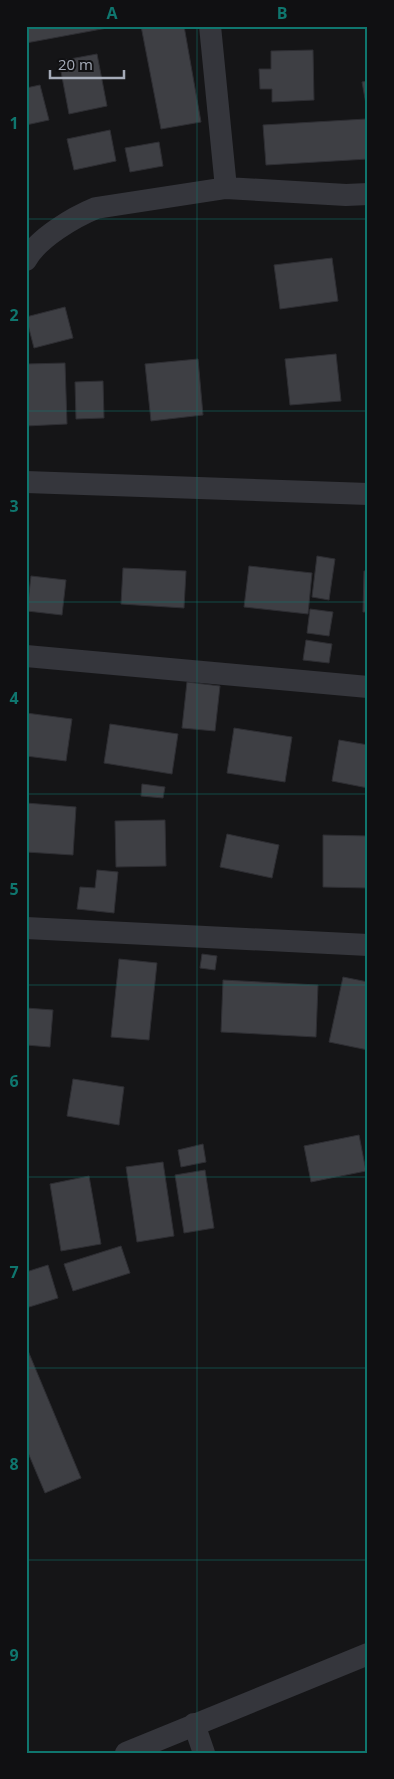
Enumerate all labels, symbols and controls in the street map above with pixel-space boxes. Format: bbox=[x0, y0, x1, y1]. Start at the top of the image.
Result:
text: A bbox=[106, 2, 118, 24]
text: B bbox=[277, 2, 287, 24]
scale bar bbox=[50, 48, 124, 80]
text: 20 m bbox=[58, 54, 93, 74]
text: 1 bbox=[9, 112, 19, 134]
text: 2 bbox=[9, 304, 19, 326]
text: 3 bbox=[9, 495, 19, 517]
text: 4 bbox=[9, 687, 19, 709]
text: 5 bbox=[9, 878, 19, 900]
text: 6 bbox=[9, 1070, 19, 1092]
text: 7 bbox=[9, 1261, 19, 1283]
text: 8 bbox=[9, 1453, 19, 1475]
text: 9 bbox=[9, 1644, 19, 1666]

